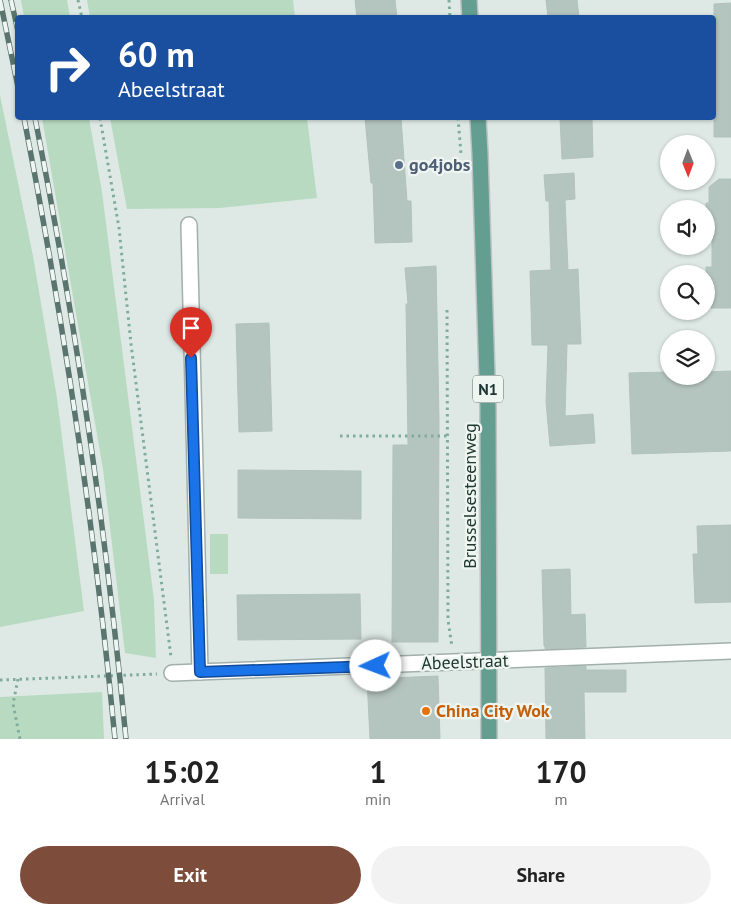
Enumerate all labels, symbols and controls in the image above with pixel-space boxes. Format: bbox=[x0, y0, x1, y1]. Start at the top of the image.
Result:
text: 60 m bbox=[118, 31, 195, 77]
icon: right bbox=[35, 35, 100, 100]
text: Abeelstraat bbox=[118, 75, 225, 103]
north arrow bbox=[660, 135, 715, 190]
map controls bbox=[660, 135, 715, 385]
place label: go4jobs bbox=[409, 153, 471, 176]
marker: go4jobs bbox=[393, 159, 405, 171]
button: sound bbox=[660, 200, 715, 255]
button: search bbox=[660, 265, 715, 320]
pin bbox=[170, 307, 212, 358]
icon: arrive bbox=[177, 314, 205, 342]
button: layers bbox=[660, 330, 715, 385]
road number: N1 bbox=[473, 376, 503, 402]
street label: Brusselsesteenweg bbox=[458, 423, 481, 569]
position arrow bbox=[349, 639, 401, 691]
street label: Abeelstraat bbox=[421, 648, 509, 675]
place label: China City Wok bbox=[436, 699, 550, 722]
marker: China City Wok bbox=[420, 705, 432, 717]
text: 15:02 bbox=[144, 752, 221, 791]
text: 1 bbox=[370, 752, 387, 791]
text: 170 bbox=[535, 752, 587, 791]
text: Arrival bbox=[160, 789, 205, 809]
text: min bbox=[365, 789, 391, 809]
text: m bbox=[555, 789, 568, 809]
button: Exit bbox=[20, 846, 361, 904]
button: Share bbox=[371, 846, 711, 904]

